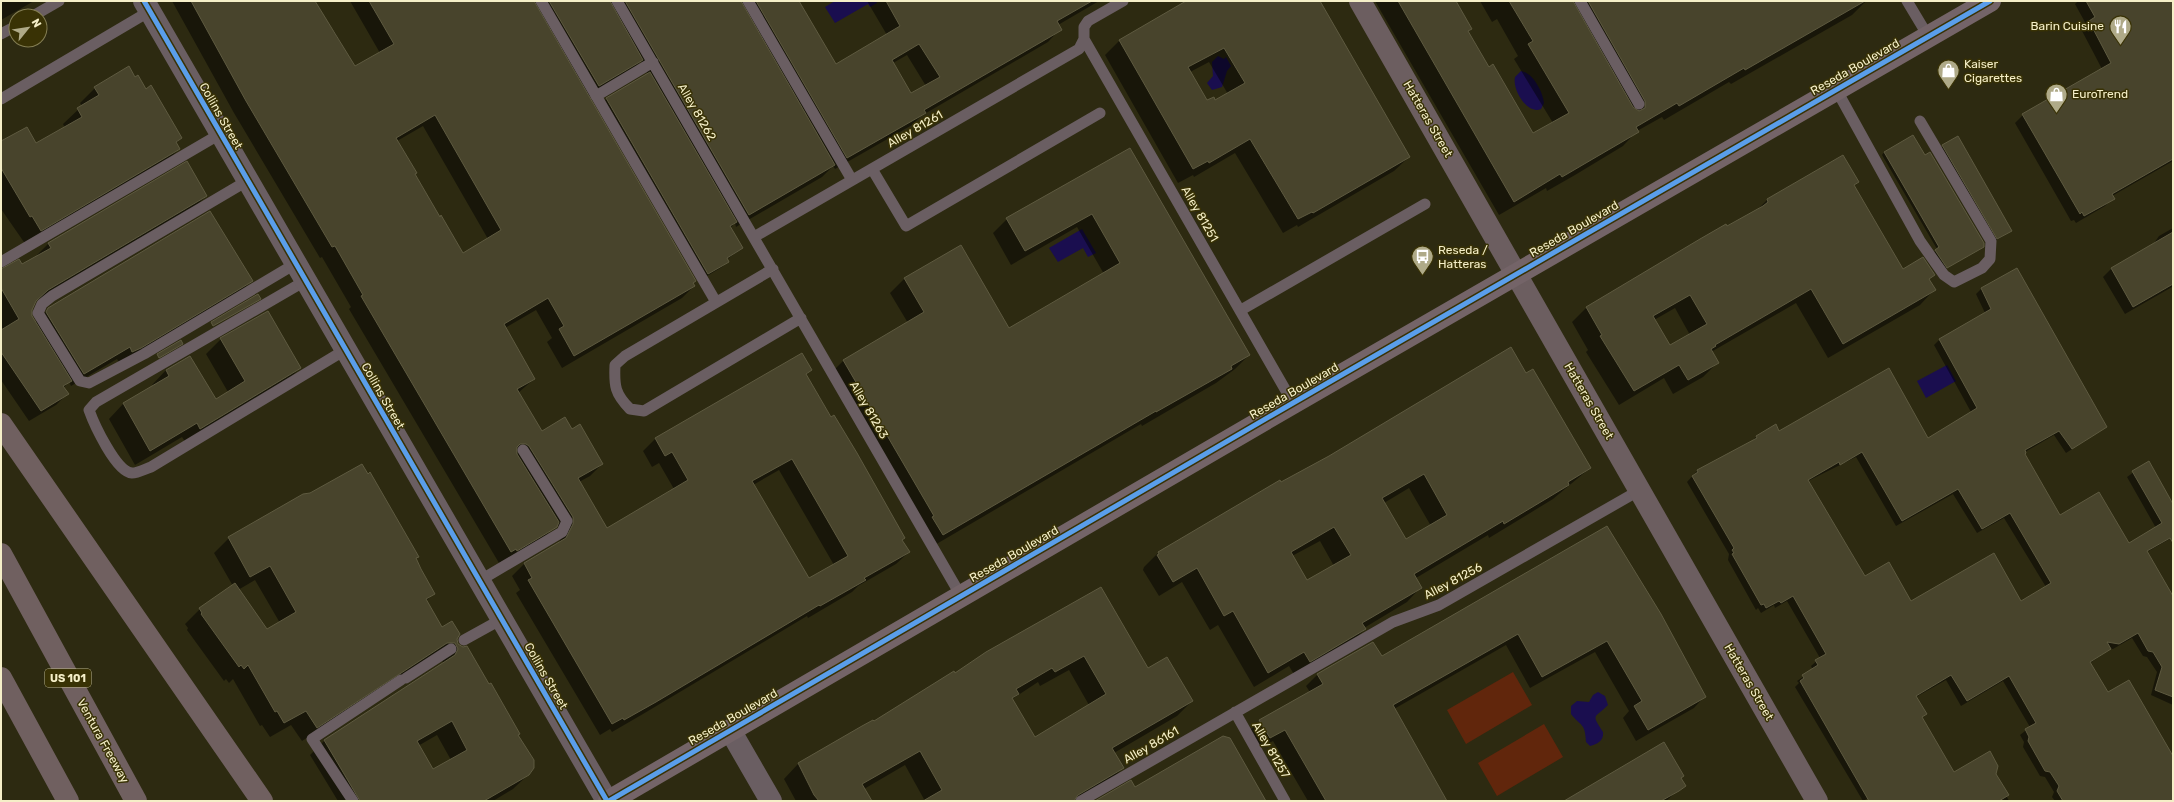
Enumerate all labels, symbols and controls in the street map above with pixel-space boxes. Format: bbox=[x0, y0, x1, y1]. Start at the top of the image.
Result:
north arrow bbox=[8, 8, 48, 48]
restaurant icon: Barin Cuisine bbox=[2107, 13, 2133, 46]
text: N bbox=[29, 17, 44, 30]
place label: Barin Cuisine bbox=[2031, 19, 2104, 33]
street label: Reseda Boulevard bbox=[1808, 36, 1902, 98]
place label: Kaiser Cigarettes bbox=[1964, 57, 2022, 85]
shop icon: Kaiser Cigarettes bbox=[1936, 58, 1962, 91]
street label: Hatteras Street bbox=[1400, 78, 1456, 160]
street label: Collins Street bbox=[196, 80, 246, 152]
street label: Alley 81262 bbox=[675, 81, 719, 143]
shop icon: EuroTrend bbox=[2044, 81, 2070, 114]
place label: EuroTrend bbox=[2072, 87, 2128, 101]
street label: Alley 81261 bbox=[885, 108, 945, 150]
street label: Alley 81251 bbox=[1179, 184, 1221, 244]
street label: Reseda Boulevard bbox=[1527, 198, 1621, 260]
place label: Reseda / Hatteras bbox=[1438, 243, 1488, 271]
bus stop icon: Reseda / Hatteras bbox=[1409, 244, 1435, 277]
street label: Collins Street bbox=[358, 360, 408, 432]
street label: Reseda Boulevard bbox=[1247, 360, 1341, 422]
street label: Hatteras Street bbox=[1561, 360, 1617, 442]
street label: Alley 81263 bbox=[847, 379, 891, 441]
street label: Reseda Boulevard bbox=[967, 523, 1061, 585]
street label: Alley 81256 bbox=[1422, 560, 1484, 602]
street label: Collins Street bbox=[521, 640, 571, 712]
street label: Hatteras Street bbox=[1721, 641, 1777, 723]
road number: US 101 bbox=[45, 669, 91, 687]
street label: Reseda Boulevard bbox=[686, 686, 780, 748]
street label: Ventura Freeway bbox=[74, 696, 132, 786]
street label: Alley 81257 bbox=[1249, 719, 1293, 781]
street label: Alley 86161 bbox=[1121, 724, 1181, 766]

